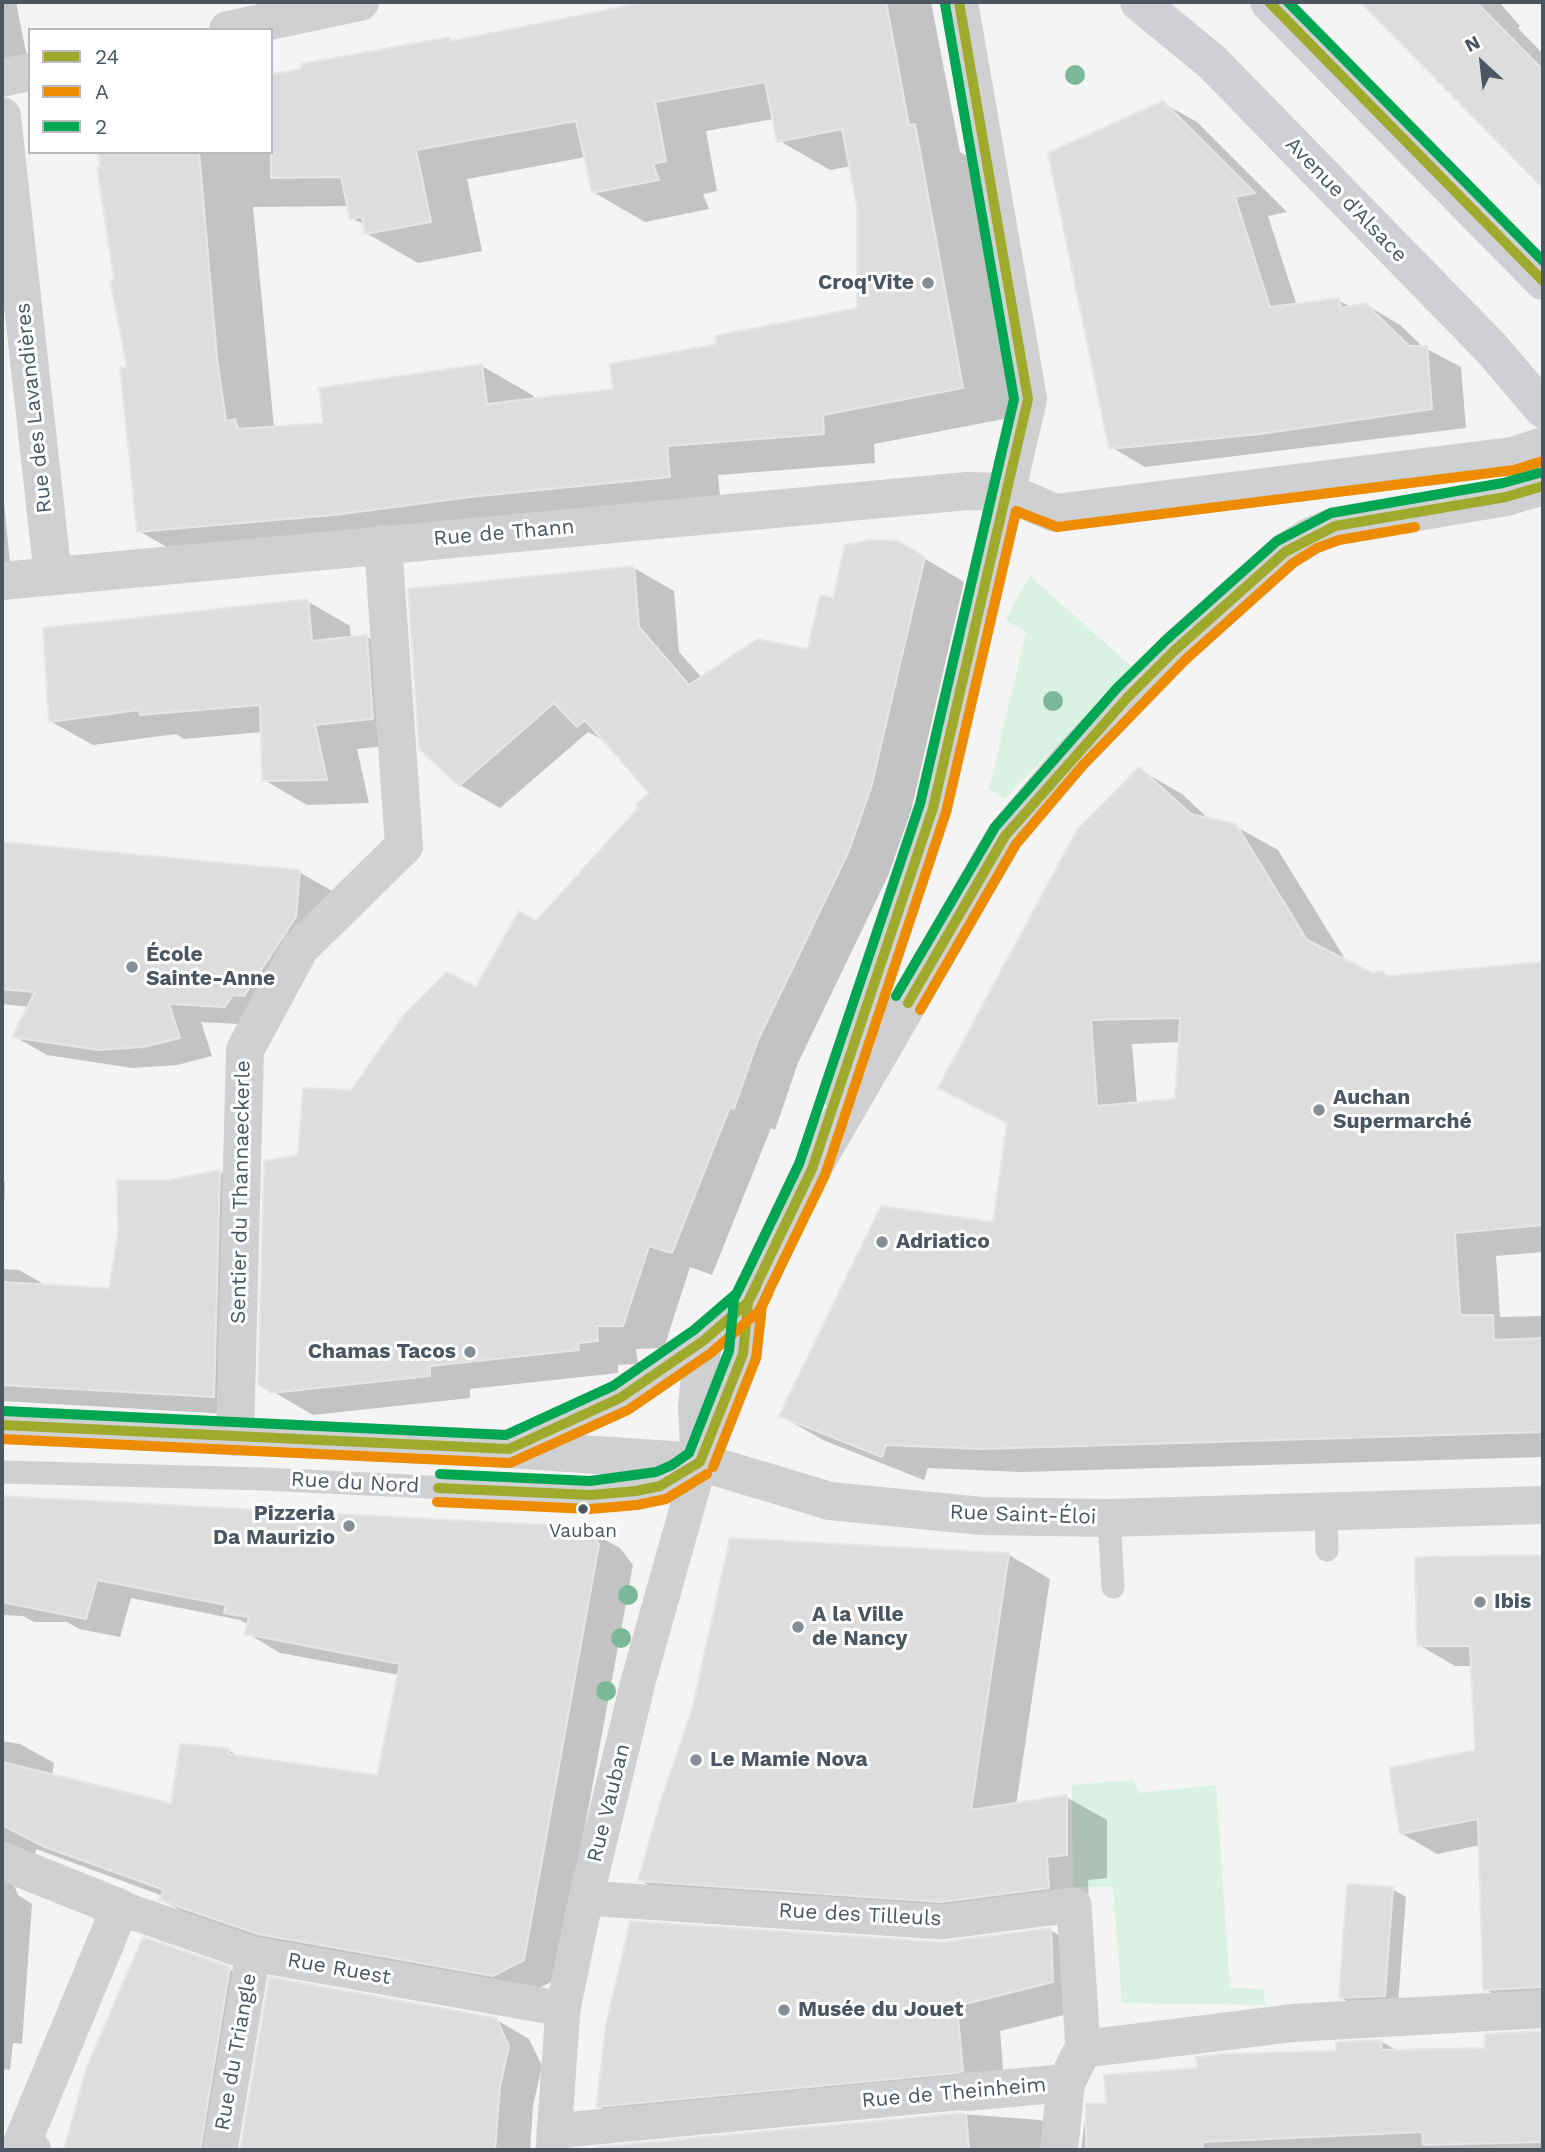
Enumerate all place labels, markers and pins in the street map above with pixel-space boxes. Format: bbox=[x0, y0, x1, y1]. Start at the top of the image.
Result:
place label: Croq'Vite bbox=[818, 270, 914, 296]
marker: Croq'Vite bbox=[920, 275, 936, 291]
place label: École Sainte-Anne bbox=[146, 942, 275, 992]
marker: École Sainte-Anne bbox=[124, 959, 140, 975]
place label: Auchan Supermarché bbox=[1333, 1085, 1472, 1135]
marker: Auchan Supermarché bbox=[1311, 1102, 1327, 1118]
place label: Adriatico bbox=[896, 1229, 990, 1255]
marker: Adriatico bbox=[874, 1234, 890, 1250]
place label: Chamas Tacos bbox=[308, 1339, 456, 1365]
marker: Chamas Tacos bbox=[462, 1344, 478, 1360]
place label: Pizzeria Da Maurizio bbox=[213, 1501, 335, 1551]
marker: Vauban bbox=[576, 1502, 590, 1516]
marker: Pizzeria Da Maurizio bbox=[341, 1518, 357, 1534]
place label: Vauban bbox=[549, 1520, 617, 1542]
place label: Ibis bbox=[1494, 1589, 1531, 1615]
marker: Ibis bbox=[1472, 1594, 1488, 1610]
place label: A la Ville de Nancy bbox=[812, 1602, 908, 1652]
marker: A la Ville de Nancy bbox=[790, 1619, 806, 1635]
place label: Le Mamie Nova bbox=[710, 1747, 868, 1773]
marker: Le Mamie Nova bbox=[688, 1752, 704, 1768]
place label: Musée du Jouet bbox=[798, 1997, 963, 2023]
marker: Musée du Jouet bbox=[776, 2002, 792, 2018]

